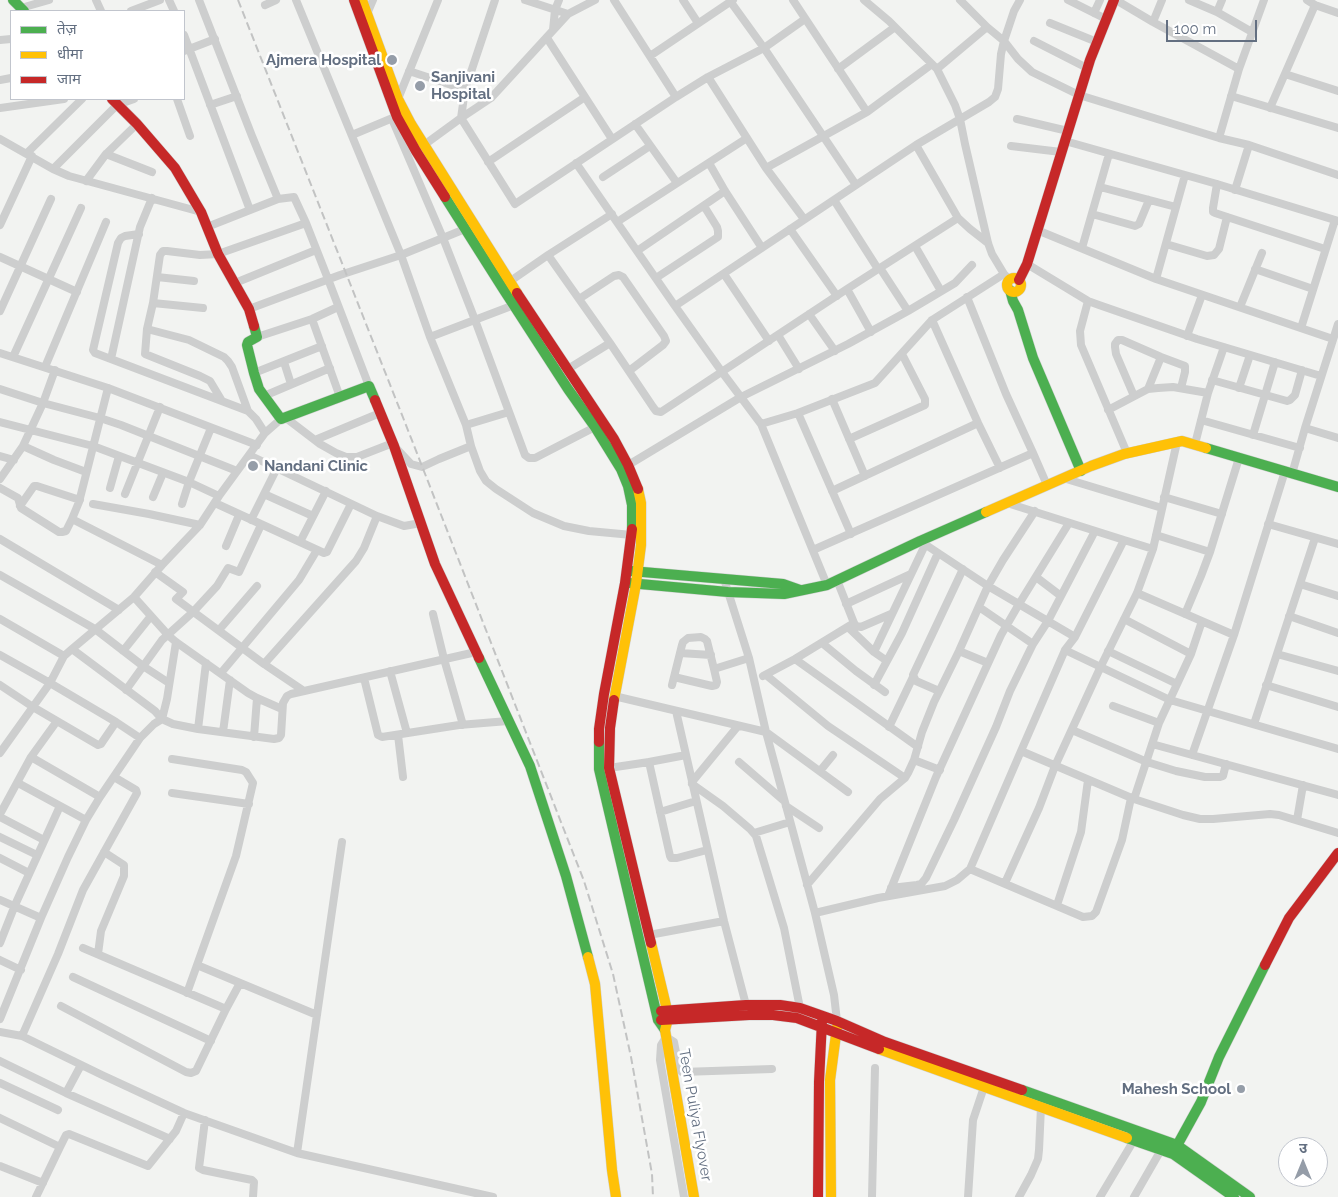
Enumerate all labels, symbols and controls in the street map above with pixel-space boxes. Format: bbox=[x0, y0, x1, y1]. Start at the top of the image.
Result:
legend bbox=[10, 10, 185, 100]
scale bar bbox=[1168, 10, 1259, 42]
text: तेज़ bbox=[57, 20, 77, 38]
text: 100 m bbox=[1174, 20, 1216, 38]
text: धीमा bbox=[57, 45, 83, 63]
place label: Ajmera Hospital bbox=[266, 51, 381, 69]
marker: Ajmera Hospital bbox=[385, 53, 399, 67]
place label: Sanjivani Hospital bbox=[431, 68, 495, 103]
text: जाम bbox=[57, 70, 81, 88]
marker: Sanjivani Hospital bbox=[413, 79, 427, 93]
place label: Nandani Clinic bbox=[264, 457, 368, 475]
marker: Nandani Clinic bbox=[246, 459, 260, 473]
street label: Teen Puliya Flyover bbox=[674, 1047, 716, 1183]
place label: Mahesh School bbox=[1122, 1080, 1231, 1098]
marker: Mahesh School bbox=[1235, 1083, 1247, 1095]
north arrow bbox=[1278, 1137, 1328, 1187]
text: उ bbox=[1299, 1140, 1307, 1156]

